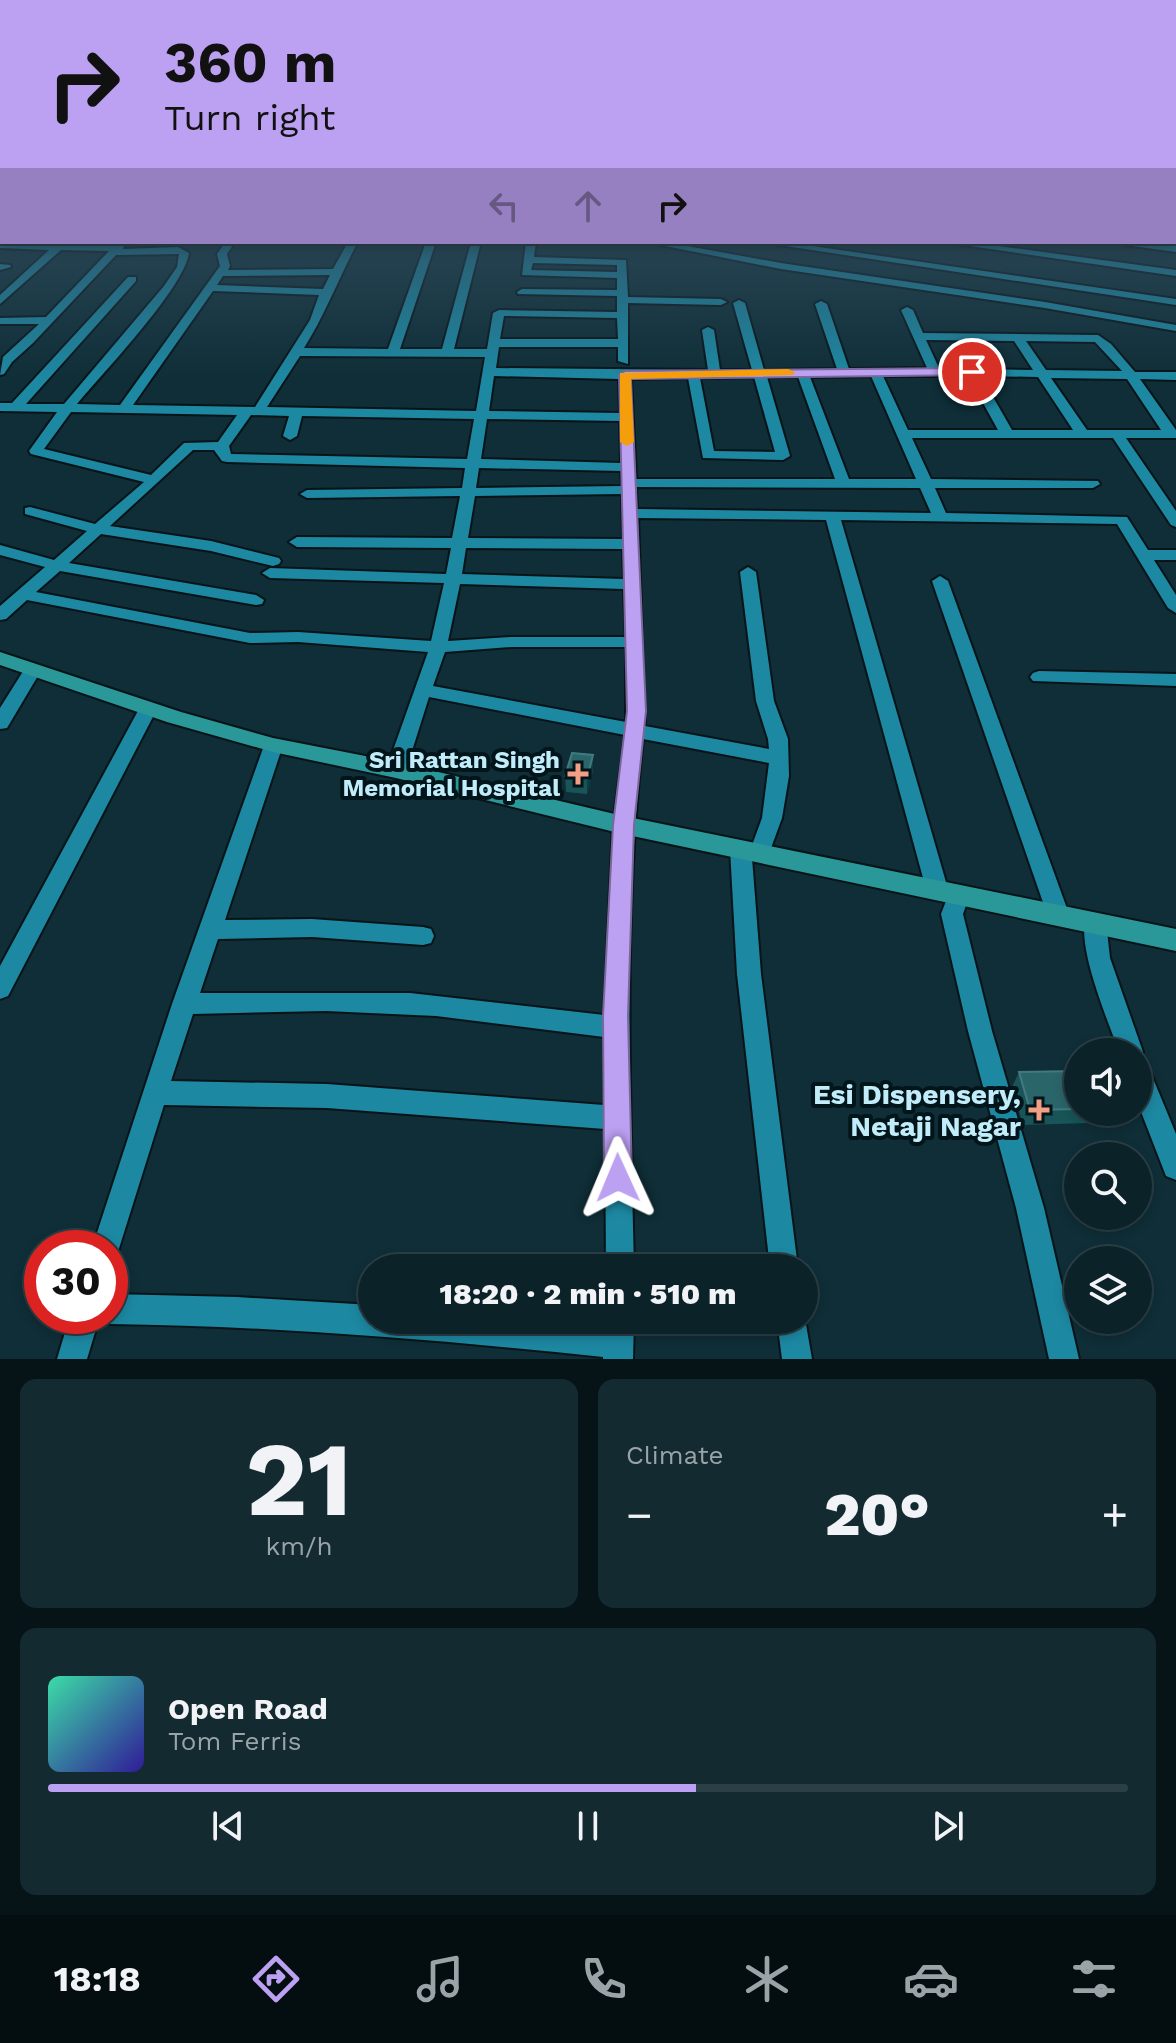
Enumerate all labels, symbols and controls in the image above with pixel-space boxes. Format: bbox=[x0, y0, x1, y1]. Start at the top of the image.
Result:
text: 360 m bbox=[164, 30, 336, 96]
icon: right bbox=[32, 32, 136, 136]
text: Turn right bbox=[164, 97, 335, 139]
icon: left bbox=[482, 184, 526, 228]
icon: ahead bbox=[566, 184, 610, 228]
icon: right bbox=[650, 184, 694, 228]
pin bbox=[938, 338, 1006, 406]
icon: arrive bbox=[950, 350, 994, 394]
place label: Sri Rattan Singh Memorial Hospital bbox=[342, 746, 560, 802]
marker: Sri Rattan Singh Memorial Hospital bbox=[567, 763, 589, 785]
map controls bbox=[1064, 1038, 1152, 1334]
button: sound bbox=[1064, 1038, 1152, 1126]
place label: Esi Dispensery, Netaji Nagar bbox=[813, 1078, 1021, 1143]
marker: Esi Dispensery, Netaji Nagar bbox=[1028, 1099, 1050, 1121]
position arrow bbox=[576, 1136, 660, 1220]
button: search bbox=[1064, 1142, 1152, 1230]
speed limit sign: 30 bbox=[24, 1230, 128, 1334]
button: layers bbox=[1064, 1246, 1152, 1334]
text: 18:20 · 2 min · 510 m bbox=[440, 1276, 736, 1311]
text: 21 bbox=[246, 1418, 352, 1540]
text: Climate bbox=[626, 1440, 724, 1470]
text: 20° bbox=[824, 1479, 930, 1550]
text: − bbox=[626, 1489, 653, 1541]
text: + bbox=[1101, 1489, 1128, 1541]
text: km/h bbox=[266, 1531, 332, 1561]
text: Open Road bbox=[168, 1691, 328, 1726]
text: Tom Ferris bbox=[168, 1726, 301, 1756]
icon: previous bbox=[206, 1804, 250, 1848]
icon: pause bbox=[566, 1804, 610, 1848]
icon: next bbox=[926, 1804, 970, 1848]
icon: directions bbox=[248, 1951, 304, 2007]
icon: music bbox=[412, 1951, 468, 2007]
icon: phone bbox=[576, 1951, 632, 2007]
icon: climate bbox=[739, 1951, 795, 2007]
icon: car bbox=[903, 1951, 959, 2007]
icon: filters bbox=[1066, 1951, 1122, 2007]
text: 18:18 bbox=[54, 1958, 141, 2000]

